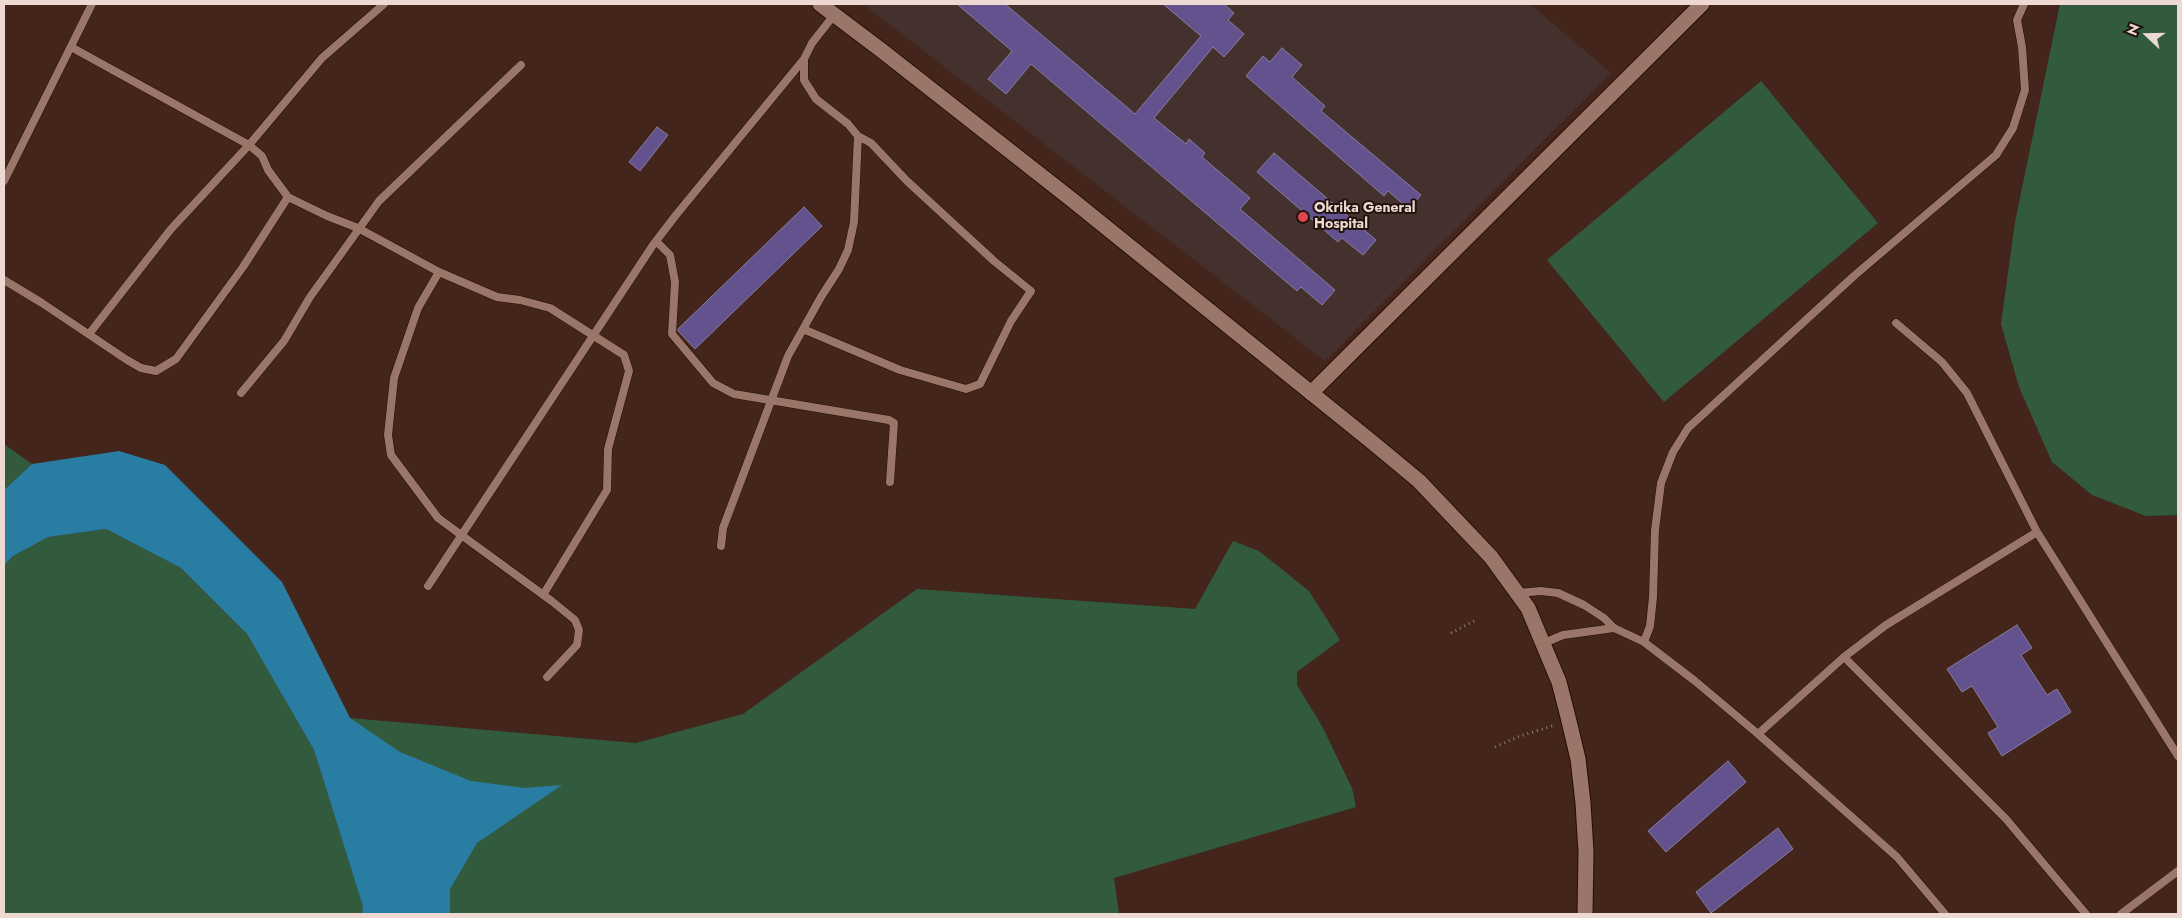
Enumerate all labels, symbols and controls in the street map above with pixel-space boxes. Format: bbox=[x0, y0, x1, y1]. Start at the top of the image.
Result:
north arrow bbox=[2122, 10, 2172, 60]
text: N bbox=[2122, 21, 2144, 38]
place label: Okrika General Hospital bbox=[1314, 201, 1416, 233]
marker: Okrika General Hospital bbox=[1296, 210, 1310, 224]

